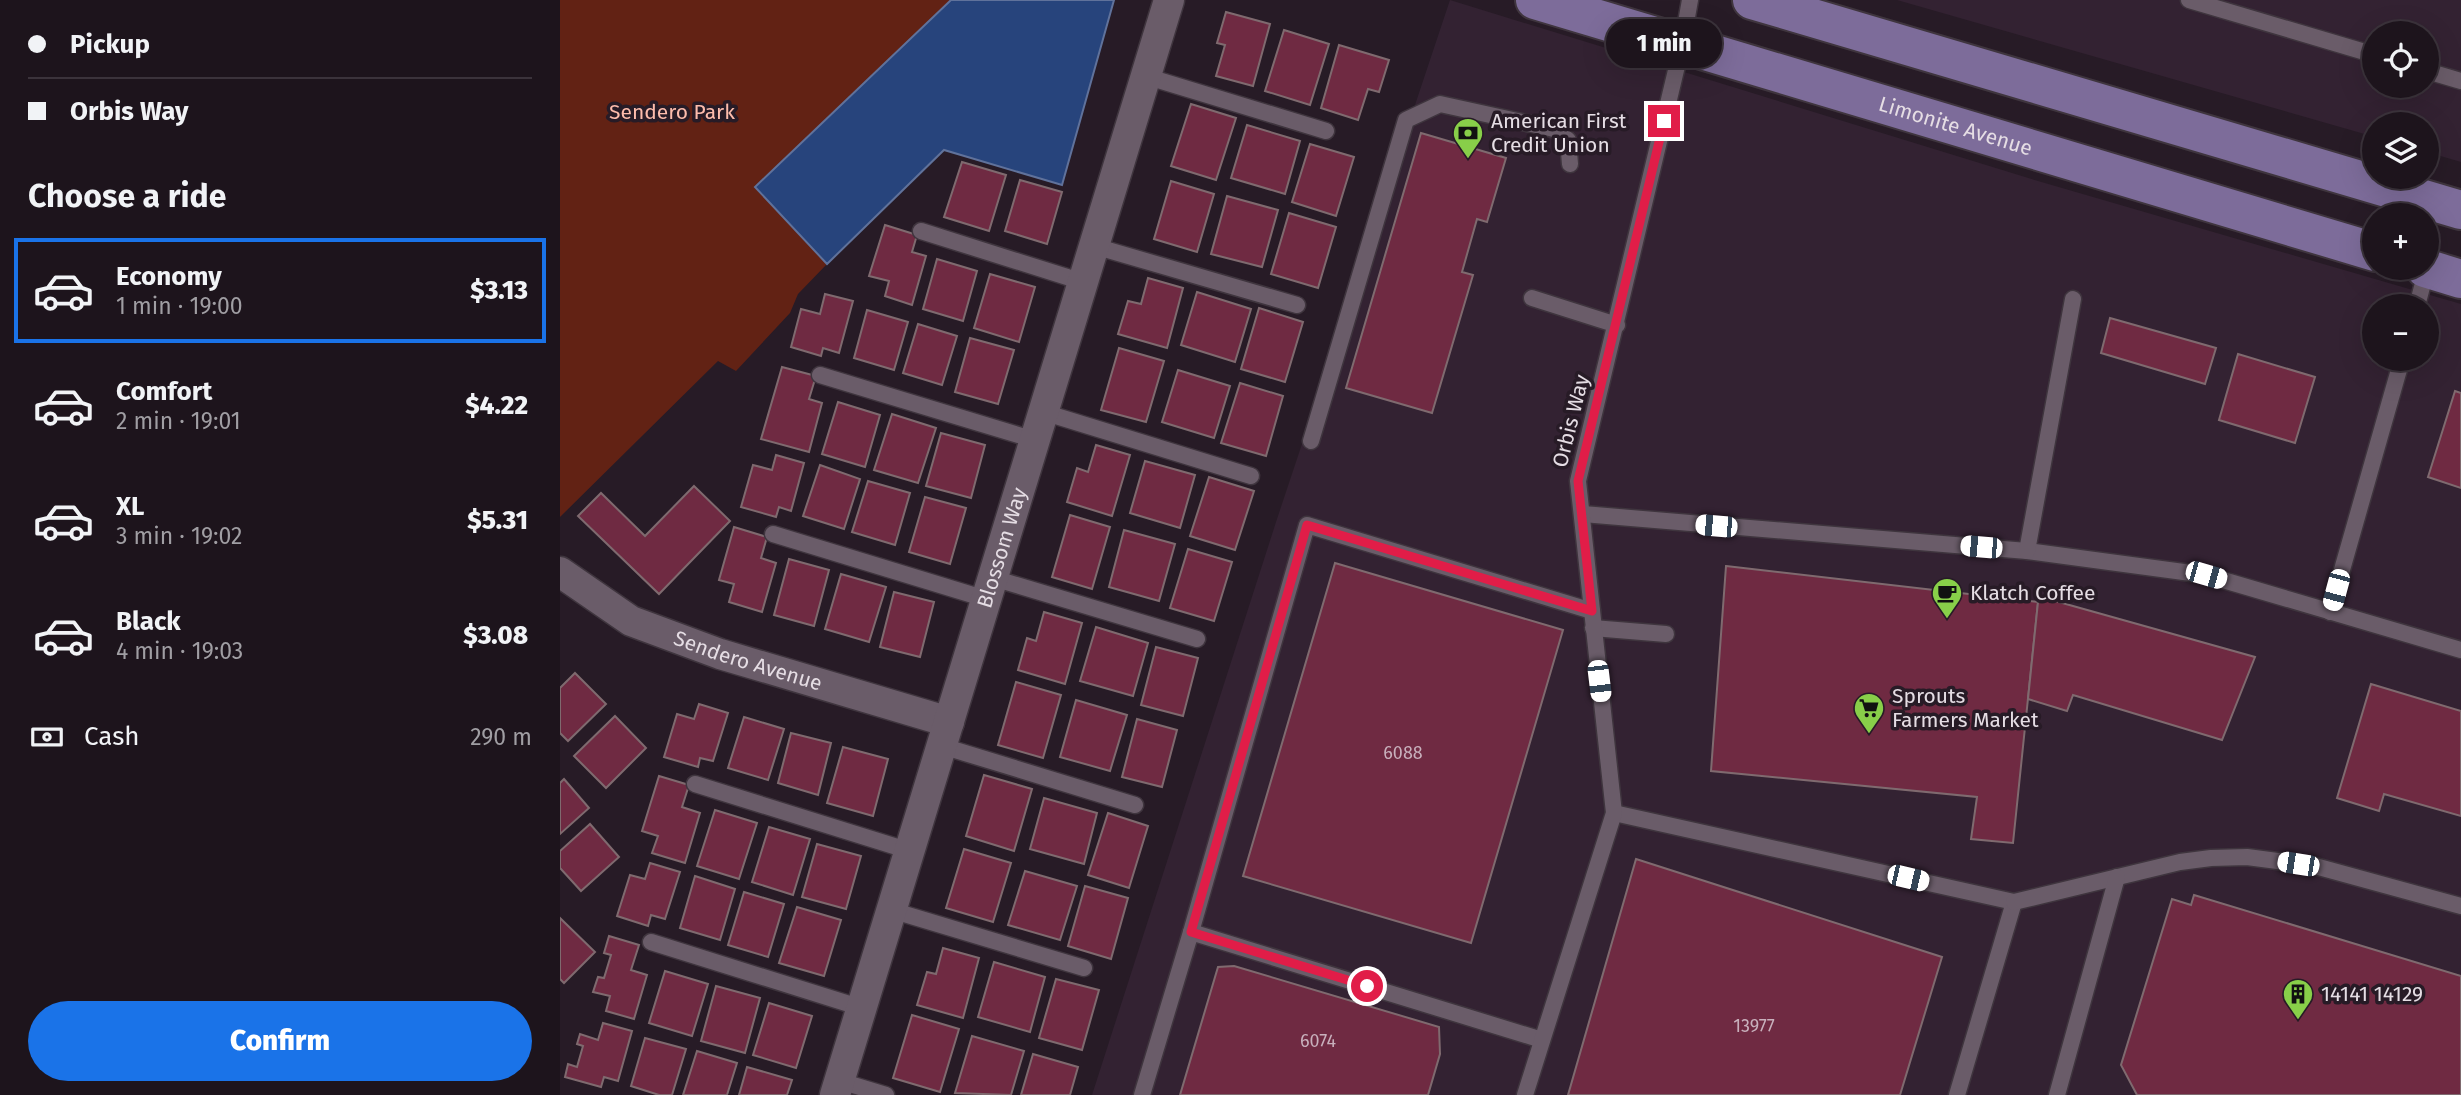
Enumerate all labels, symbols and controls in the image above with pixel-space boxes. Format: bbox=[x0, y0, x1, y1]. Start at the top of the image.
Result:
callout: 1 min bbox=[1606, 19, 1722, 68]
map controls bbox=[2362, 21, 2439, 371]
button: locate bbox=[2362, 21, 2439, 98]
text: Pickup bbox=[70, 29, 150, 60]
text: 1 min bbox=[1636, 29, 1692, 57]
street label: Limonite Avenue bbox=[1876, 91, 2035, 161]
text: Orbis Way bbox=[70, 96, 189, 127]
park label: Sendero Park bbox=[609, 99, 735, 125]
route end bbox=[1648, 105, 1680, 137]
place label: American First Credit Union bbox=[1491, 108, 1627, 158]
button: layers bbox=[2362, 112, 2439, 189]
bank icon: American First Credit Union bbox=[1451, 116, 1485, 160]
text: Choose a ride bbox=[28, 177, 226, 215]
button: + bbox=[2362, 203, 2439, 280]
icon: car bbox=[32, 259, 95, 322]
text: Economy bbox=[116, 261, 222, 292]
text: $3.13 bbox=[470, 275, 528, 306]
text: 1 min · 19:00 bbox=[116, 292, 243, 320]
button: − bbox=[2362, 294, 2439, 371]
street label: Orbis Way bbox=[1547, 371, 1595, 470]
icon: car bbox=[32, 374, 95, 437]
text: Comfort bbox=[116, 376, 212, 407]
text: $4.22 bbox=[465, 390, 528, 421]
text: 2 min · 19:01 bbox=[116, 407, 241, 435]
street label: Blossom Way bbox=[971, 484, 1033, 611]
icon: car bbox=[32, 489, 95, 552]
text: XL bbox=[116, 491, 144, 522]
text: $5.31 bbox=[467, 505, 528, 536]
car bbox=[1695, 514, 1738, 538]
text: 3 min · 19:02 bbox=[116, 522, 242, 550]
car bbox=[1960, 535, 2003, 559]
car bbox=[2183, 559, 2230, 591]
car bbox=[2321, 567, 2352, 613]
cafe icon: Klatch Coffee bbox=[1930, 576, 1964, 620]
place label: Klatch Coffee bbox=[1970, 580, 2095, 606]
icon: car bbox=[32, 604, 95, 667]
text: Black bbox=[116, 606, 181, 637]
text: $3.08 bbox=[463, 620, 528, 651]
street label: Sendero Avenue bbox=[670, 625, 825, 697]
text: 4 min · 19:03 bbox=[116, 637, 243, 665]
car bbox=[1587, 659, 1612, 703]
place label: Sprouts Farmers Market bbox=[1892, 683, 2039, 733]
supermarket icon: Sprouts Farmers Market bbox=[1852, 691, 1886, 735]
icon: cash bbox=[28, 718, 66, 756]
text: Cash bbox=[84, 721, 140, 752]
text: 290 m bbox=[470, 723, 532, 751]
house number: 6088 bbox=[1383, 742, 1423, 764]
car bbox=[2276, 850, 2321, 878]
car bbox=[1886, 863, 1931, 893]
route start bbox=[1351, 970, 1383, 1002]
building icon: 14141 14129 bbox=[2281, 977, 2315, 1021]
place label: 14141 14129 bbox=[2321, 981, 2423, 1007]
button: Confirm bbox=[28, 1001, 532, 1081]
house number: 13977 bbox=[1733, 1015, 1775, 1037]
house number: 6074 bbox=[1300, 1030, 1336, 1052]

